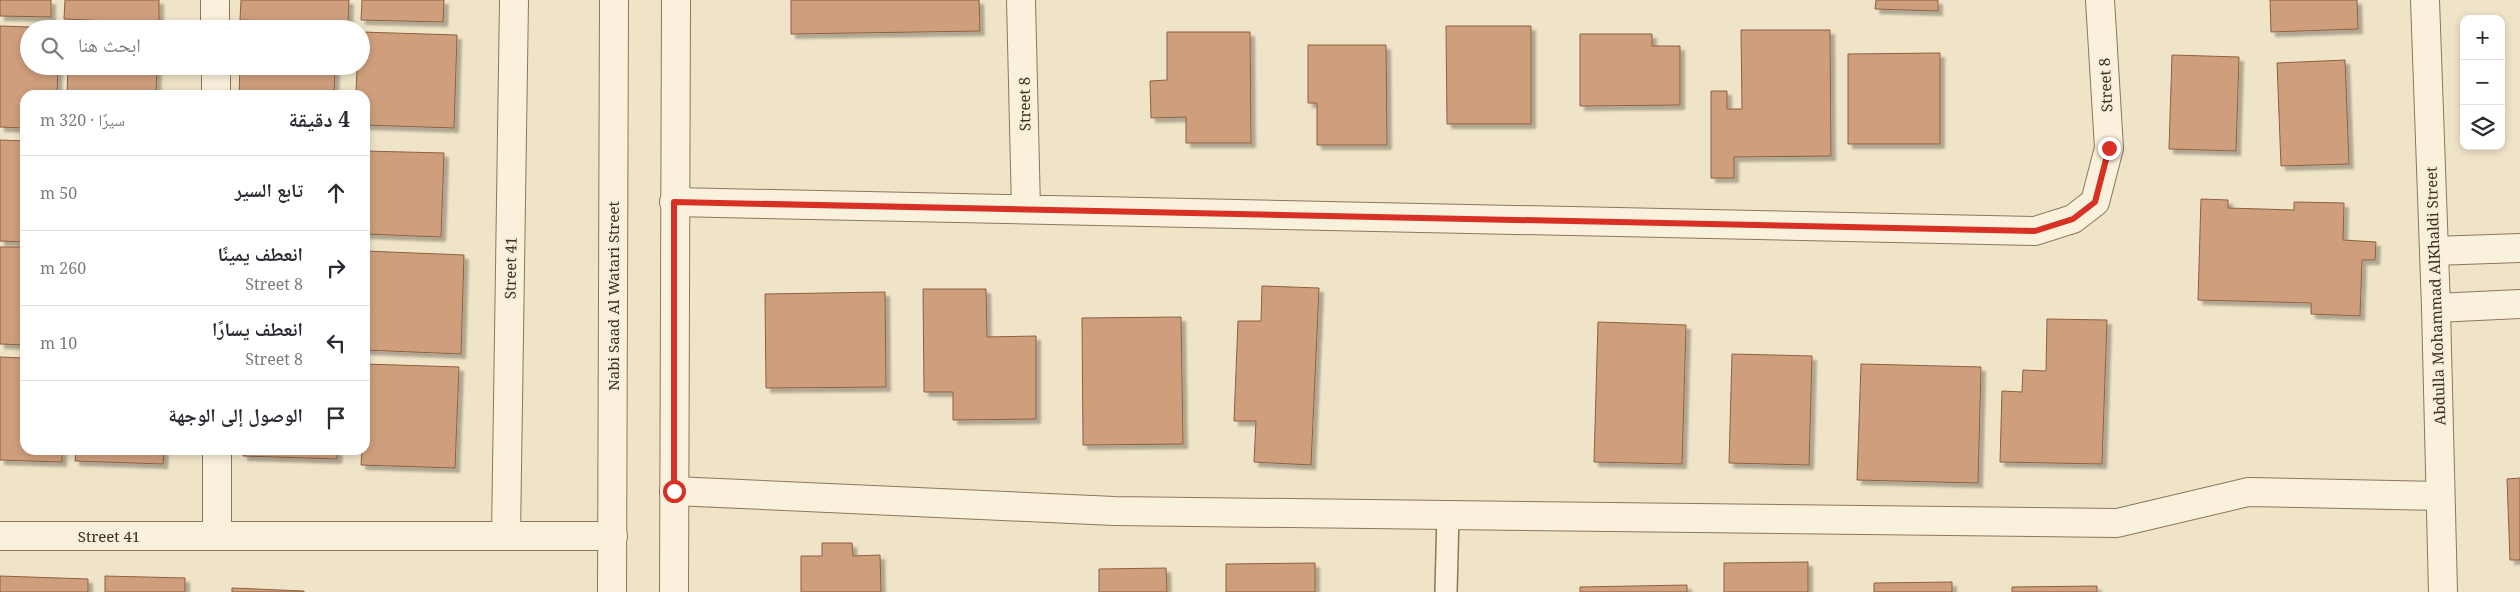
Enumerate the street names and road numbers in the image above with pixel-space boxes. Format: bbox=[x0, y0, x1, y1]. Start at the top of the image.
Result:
street label: Street 8 bbox=[2094, 57, 2116, 113]
street label: Street 8 bbox=[1014, 77, 1034, 131]
street label: Abdulla Mohammad AlKhaldi Street bbox=[2420, 166, 2450, 426]
street label: Nabi Saad Al Watari Street bbox=[603, 201, 623, 391]
street label: Street 41 bbox=[499, 237, 521, 299]
street label: Street 41 bbox=[78, 526, 140, 546]

